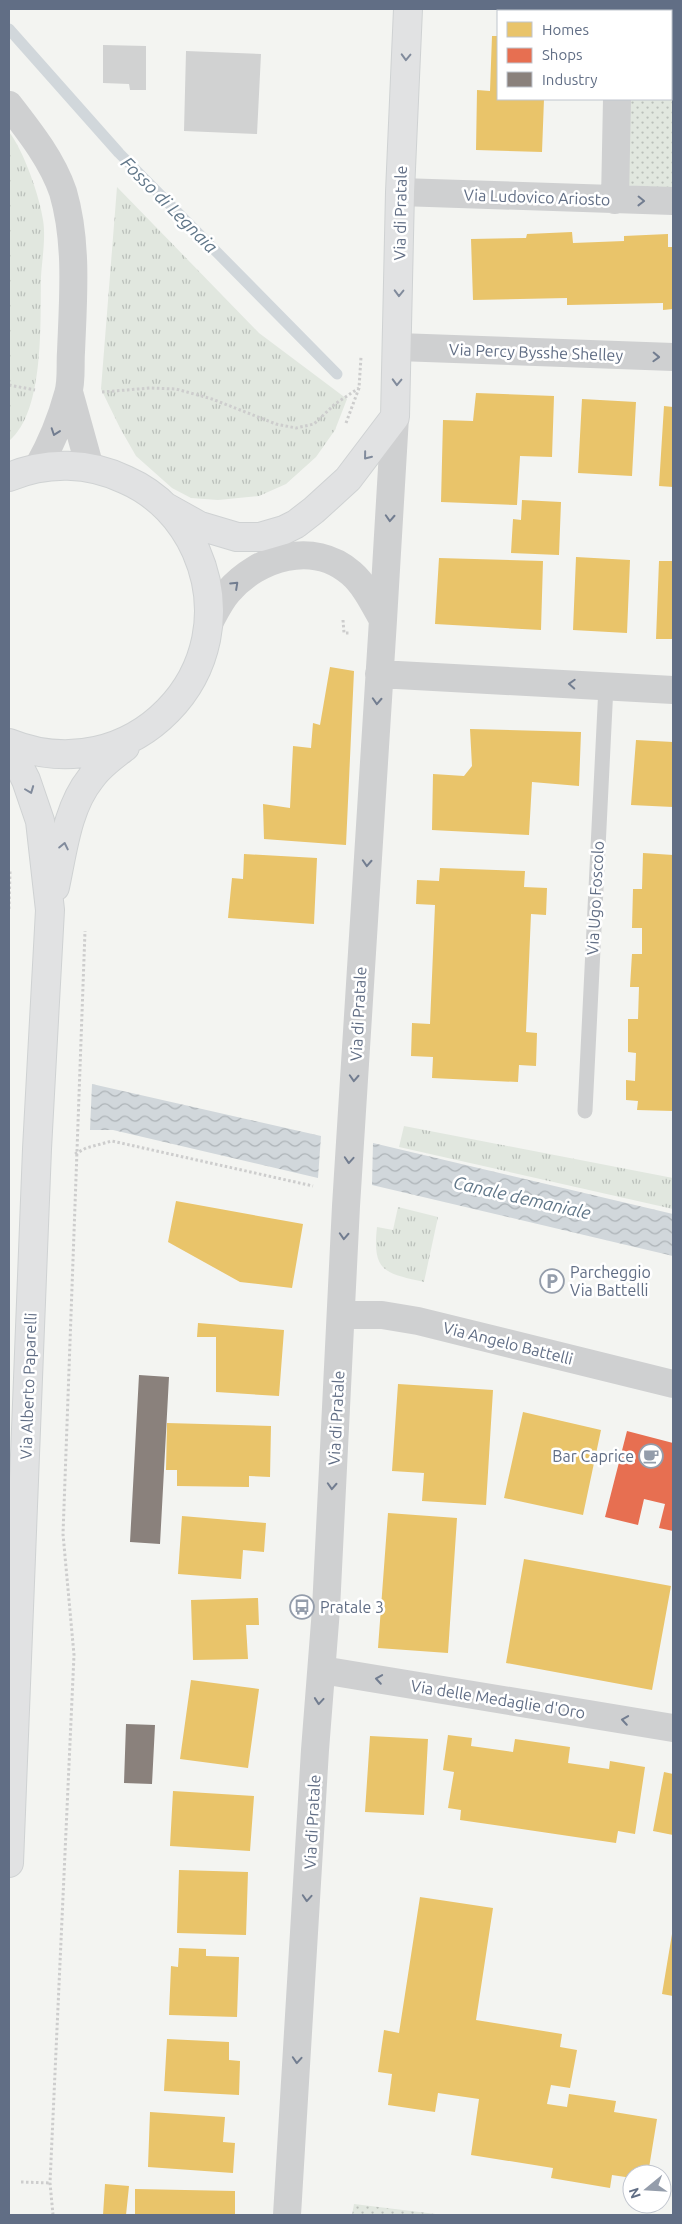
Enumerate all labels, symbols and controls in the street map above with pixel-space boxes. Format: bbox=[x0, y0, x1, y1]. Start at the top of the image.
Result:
legend bbox=[497, 10, 672, 100]
text: Homes bbox=[542, 21, 589, 38]
text: Shops bbox=[542, 46, 583, 63]
one-way arrow bbox=[401, 54, 412, 62]
text: Industry bbox=[542, 71, 597, 88]
water label: Fosso di Legnaia bbox=[118, 152, 222, 257]
street label: Via di Pratale bbox=[390, 165, 410, 261]
street label: Via Ludovico Ariosto bbox=[463, 185, 611, 209]
one-way arrow bbox=[638, 196, 646, 206]
one-way arrow bbox=[394, 290, 404, 298]
street label: Via Percy Bysshe Shelley bbox=[449, 340, 624, 364]
one-way arrow bbox=[653, 351, 661, 362]
one-way arrow bbox=[391, 378, 402, 386]
one-way arrow bbox=[51, 427, 61, 436]
one-way arrow bbox=[364, 450, 372, 459]
one-way arrow bbox=[385, 514, 396, 522]
one-way arrow bbox=[229, 582, 238, 591]
one-way arrow bbox=[568, 679, 576, 689]
one-way arrow bbox=[372, 697, 383, 705]
one-way arrow bbox=[23, 785, 34, 794]
street label: Via Ugo Foscolo bbox=[583, 840, 607, 956]
one-way arrow bbox=[58, 841, 69, 850]
one-way arrow bbox=[362, 860, 373, 868]
street label: Via di Pratale bbox=[347, 966, 369, 1062]
one-way arrow bbox=[349, 1074, 360, 1082]
one-way arrow bbox=[344, 1157, 355, 1165]
water label: Canale demaniale bbox=[452, 1171, 593, 1223]
one-way arrow bbox=[339, 1232, 350, 1240]
place label: Parcheggio Via Battelli bbox=[570, 1263, 651, 1299]
parking icon: Parcheggio Via Battelli bbox=[539, 1268, 565, 1294]
street label: Via Alberto Paparelli bbox=[16, 1312, 40, 1460]
street label: Via Angelo Battelli bbox=[441, 1318, 575, 1368]
street label: Via di Pratale bbox=[325, 1370, 347, 1466]
cafe icon: Bar Caprice bbox=[638, 1443, 664, 1469]
place label: Bar Caprice bbox=[552, 1447, 634, 1465]
one-way arrow bbox=[327, 1483, 338, 1491]
bus stop icon: Pratale 3 bbox=[289, 1594, 315, 1620]
place label: Pratale 3 bbox=[320, 1598, 384, 1616]
one-way arrow bbox=[374, 1675, 383, 1685]
street label: Via delle Medaglie d'Oro bbox=[409, 1676, 587, 1722]
one-way arrow bbox=[314, 1697, 325, 1705]
one-way arrow bbox=[621, 1715, 630, 1725]
street label: Via di Pratale bbox=[301, 1774, 323, 1870]
one-way arrow bbox=[302, 1894, 313, 1902]
one-way arrow bbox=[292, 2057, 303, 2065]
north arrow bbox=[622, 2164, 672, 2214]
text: N bbox=[625, 2186, 644, 2200]

